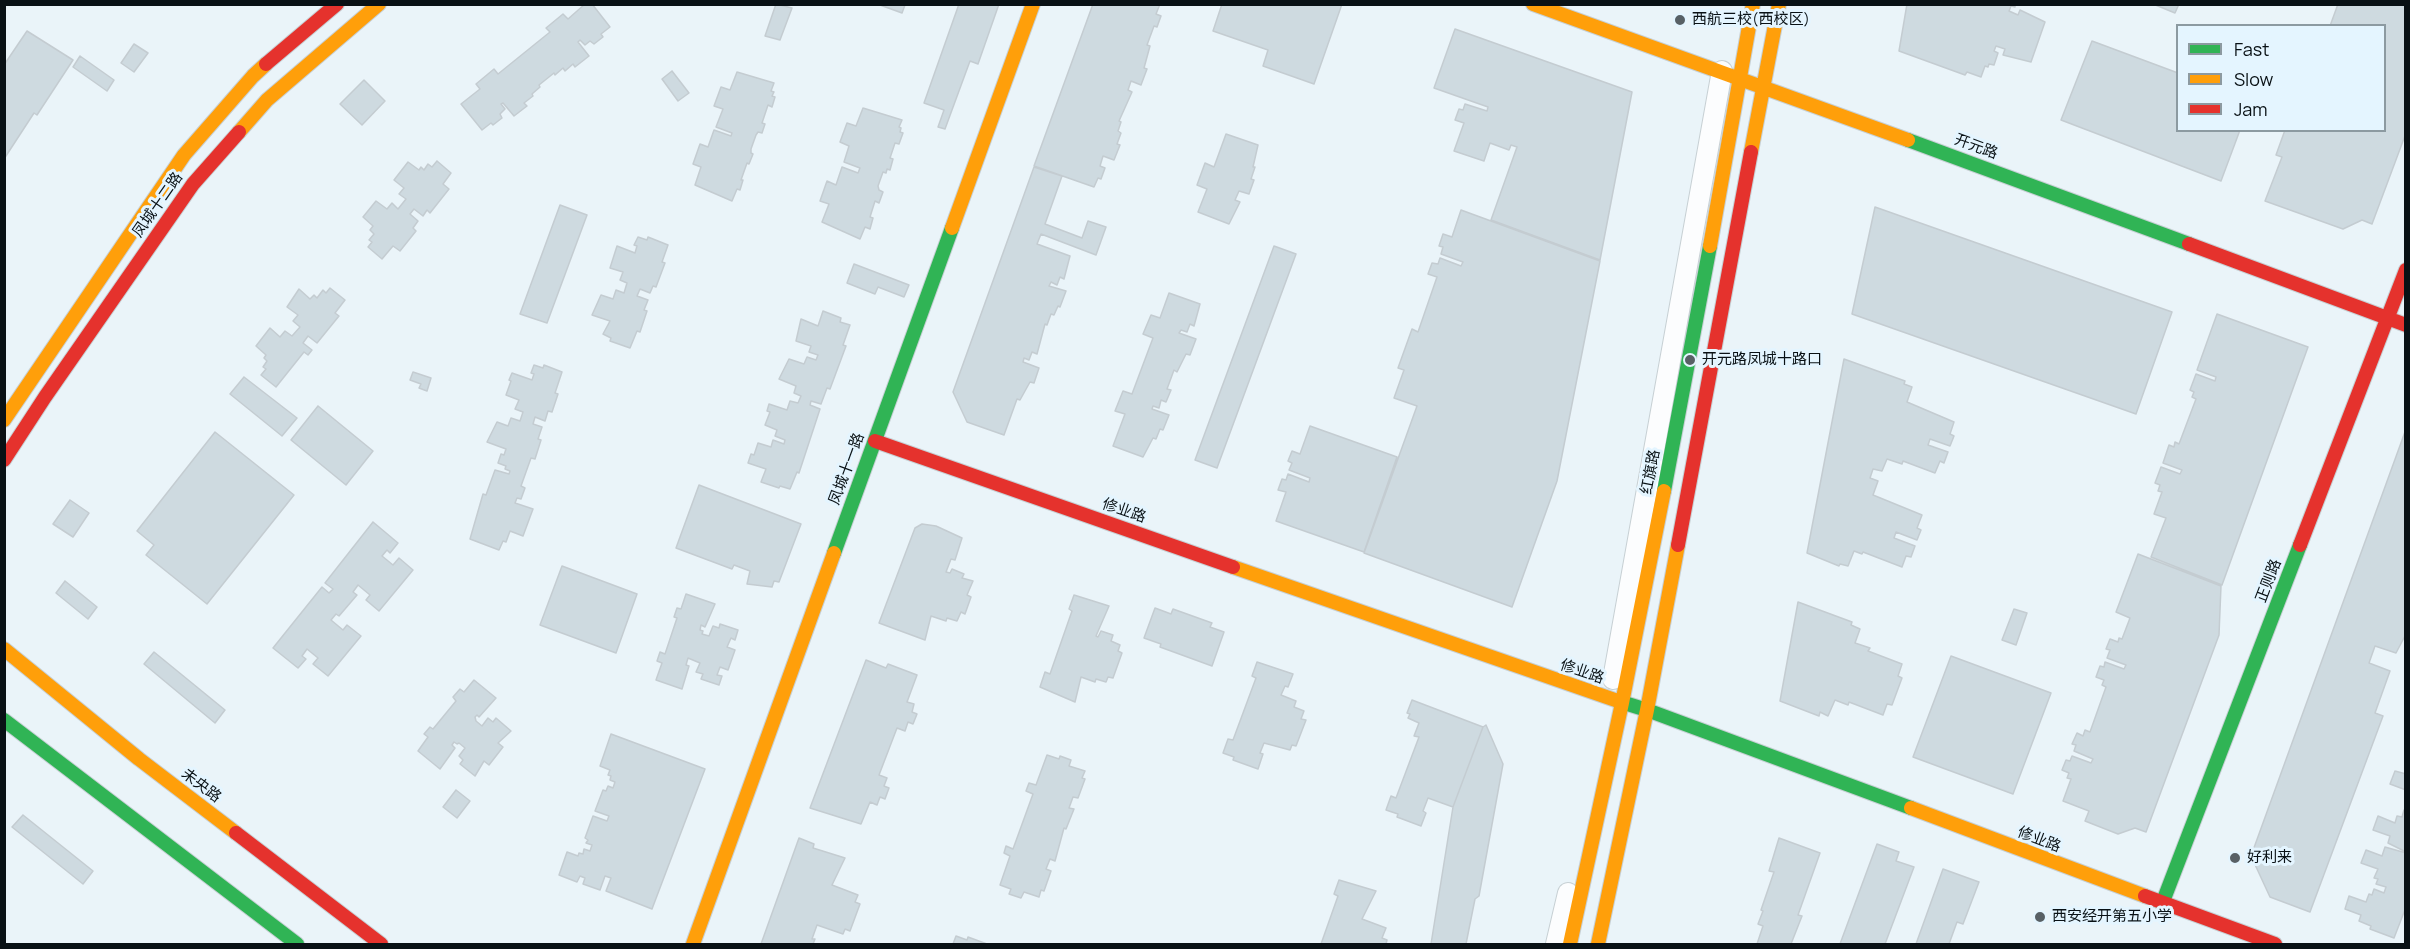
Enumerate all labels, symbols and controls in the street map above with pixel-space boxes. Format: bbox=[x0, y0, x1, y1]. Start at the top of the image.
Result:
place label: 西航三校(西校区) bbox=[1692, 11, 1810, 29]
marker: 西航三校(西校区) bbox=[1673, 13, 1687, 27]
legend bbox=[2176, 24, 2386, 132]
text: Fast bbox=[2234, 37, 2269, 61]
text: Slow bbox=[2234, 67, 2273, 91]
text: Jam bbox=[2234, 97, 2268, 121]
street label: 开元路 bbox=[1952, 131, 2000, 163]
street label: 凤城十二路 bbox=[129, 169, 187, 241]
place label: 开元路凤城十路口 bbox=[1702, 351, 1822, 369]
marker: 开元路凤城十路口 bbox=[1683, 353, 1697, 367]
street label: 凤城十一路 bbox=[826, 431, 868, 507]
street label: 红旗路 bbox=[1638, 448, 1664, 496]
street label: 修业路 bbox=[1100, 495, 1148, 527]
street label: 正则路 bbox=[2253, 557, 2285, 605]
street label: 修业路 bbox=[1558, 656, 1606, 688]
street label: 未央路 bbox=[178, 765, 224, 807]
street label: 修业路 bbox=[2015, 824, 2063, 856]
place label: 好利来 bbox=[2247, 849, 2292, 867]
marker: 好利来 bbox=[2228, 851, 2242, 865]
place label: 西安经开第五小学 bbox=[2052, 908, 2172, 926]
marker: 西安经开第五小学 bbox=[2033, 910, 2047, 924]

